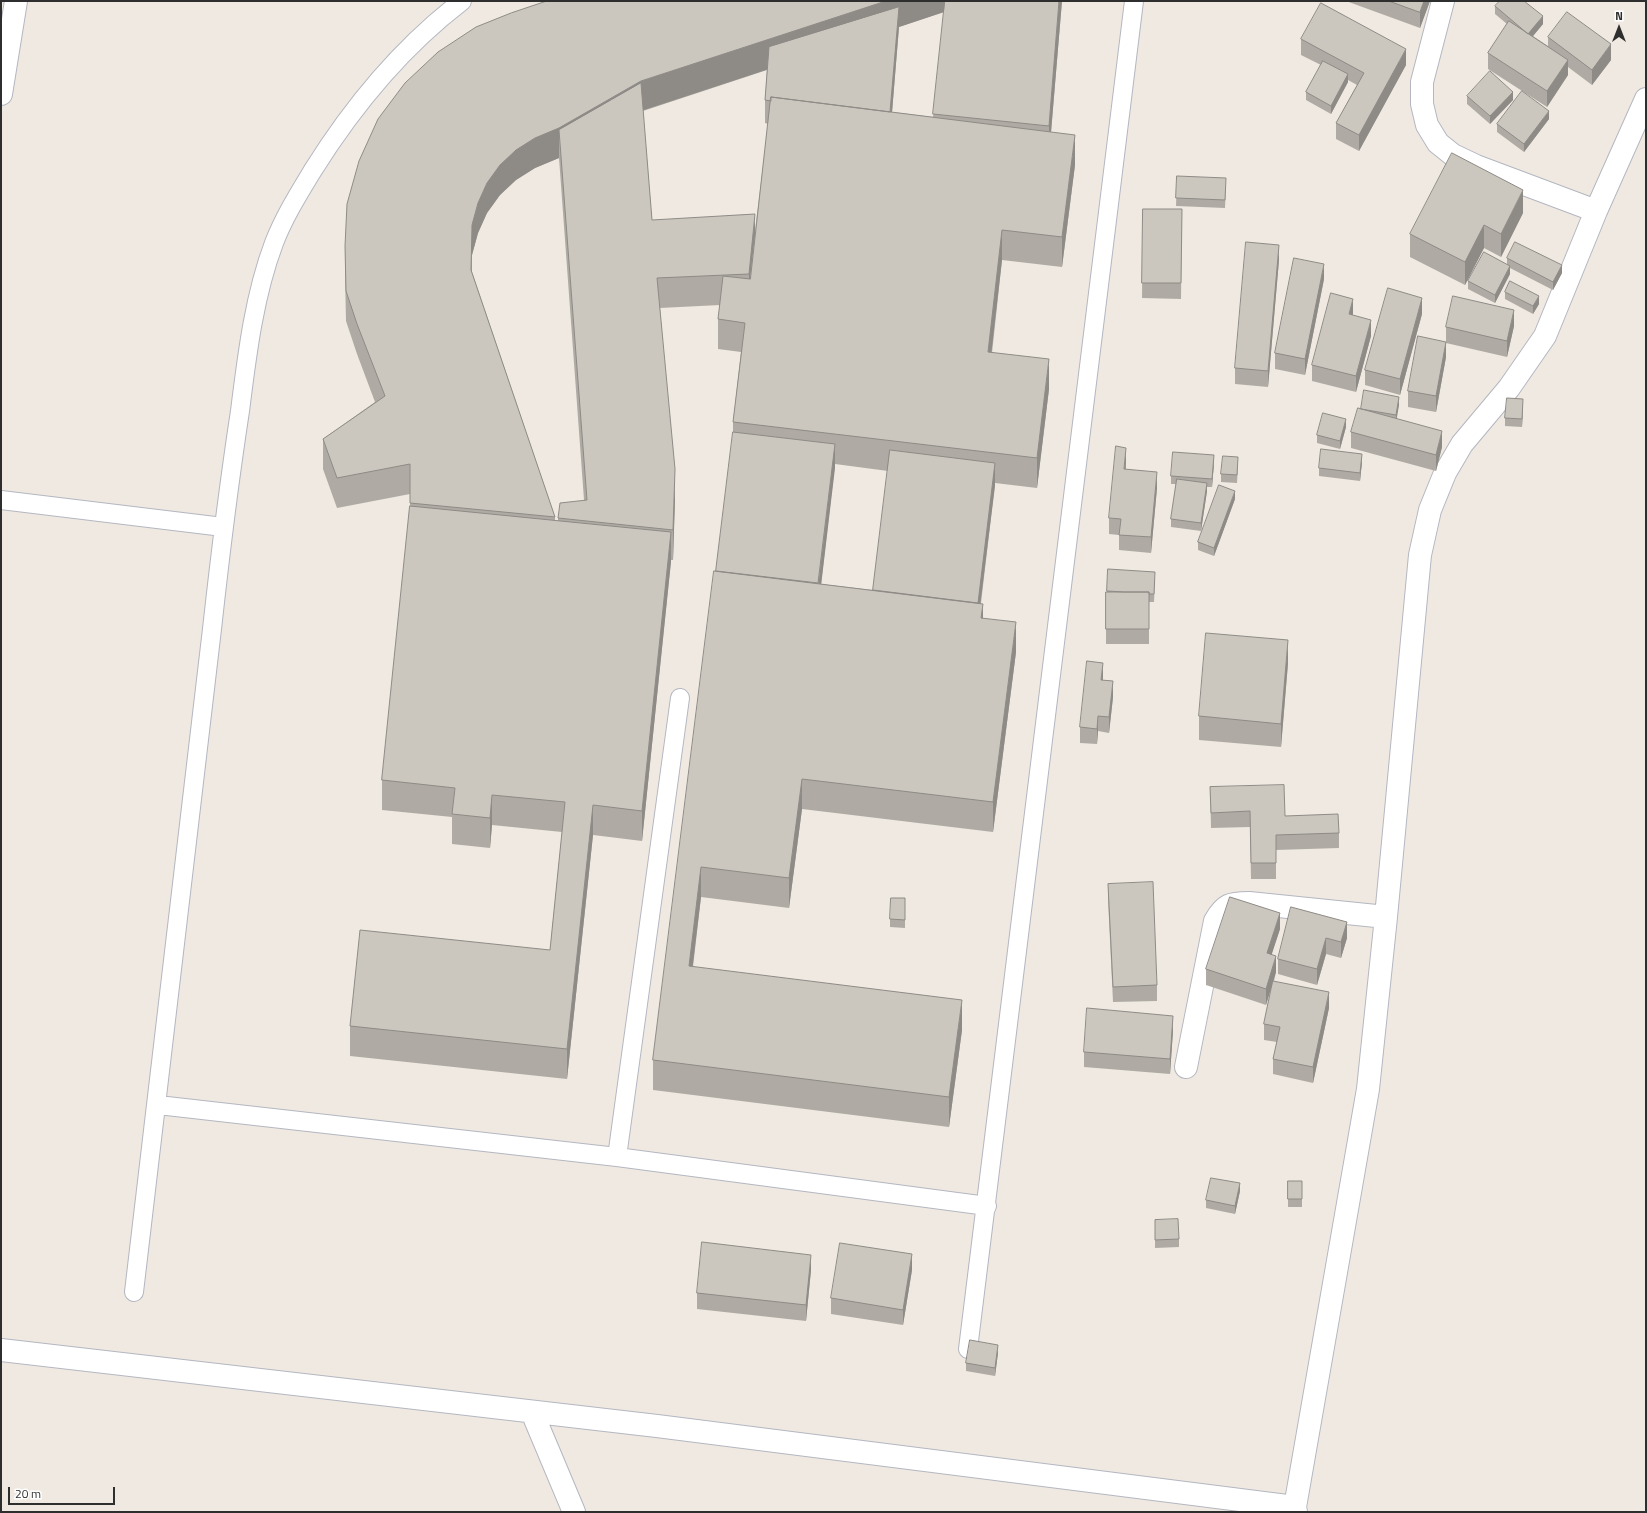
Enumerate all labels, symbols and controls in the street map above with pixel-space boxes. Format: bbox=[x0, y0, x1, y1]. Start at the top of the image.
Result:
north arrow bbox=[1599, 8, 1639, 48]
text: N bbox=[1615, 8, 1623, 24]
scale bar bbox=[10, 1479, 117, 1505]
text: 20 m bbox=[15, 1484, 41, 1503]

